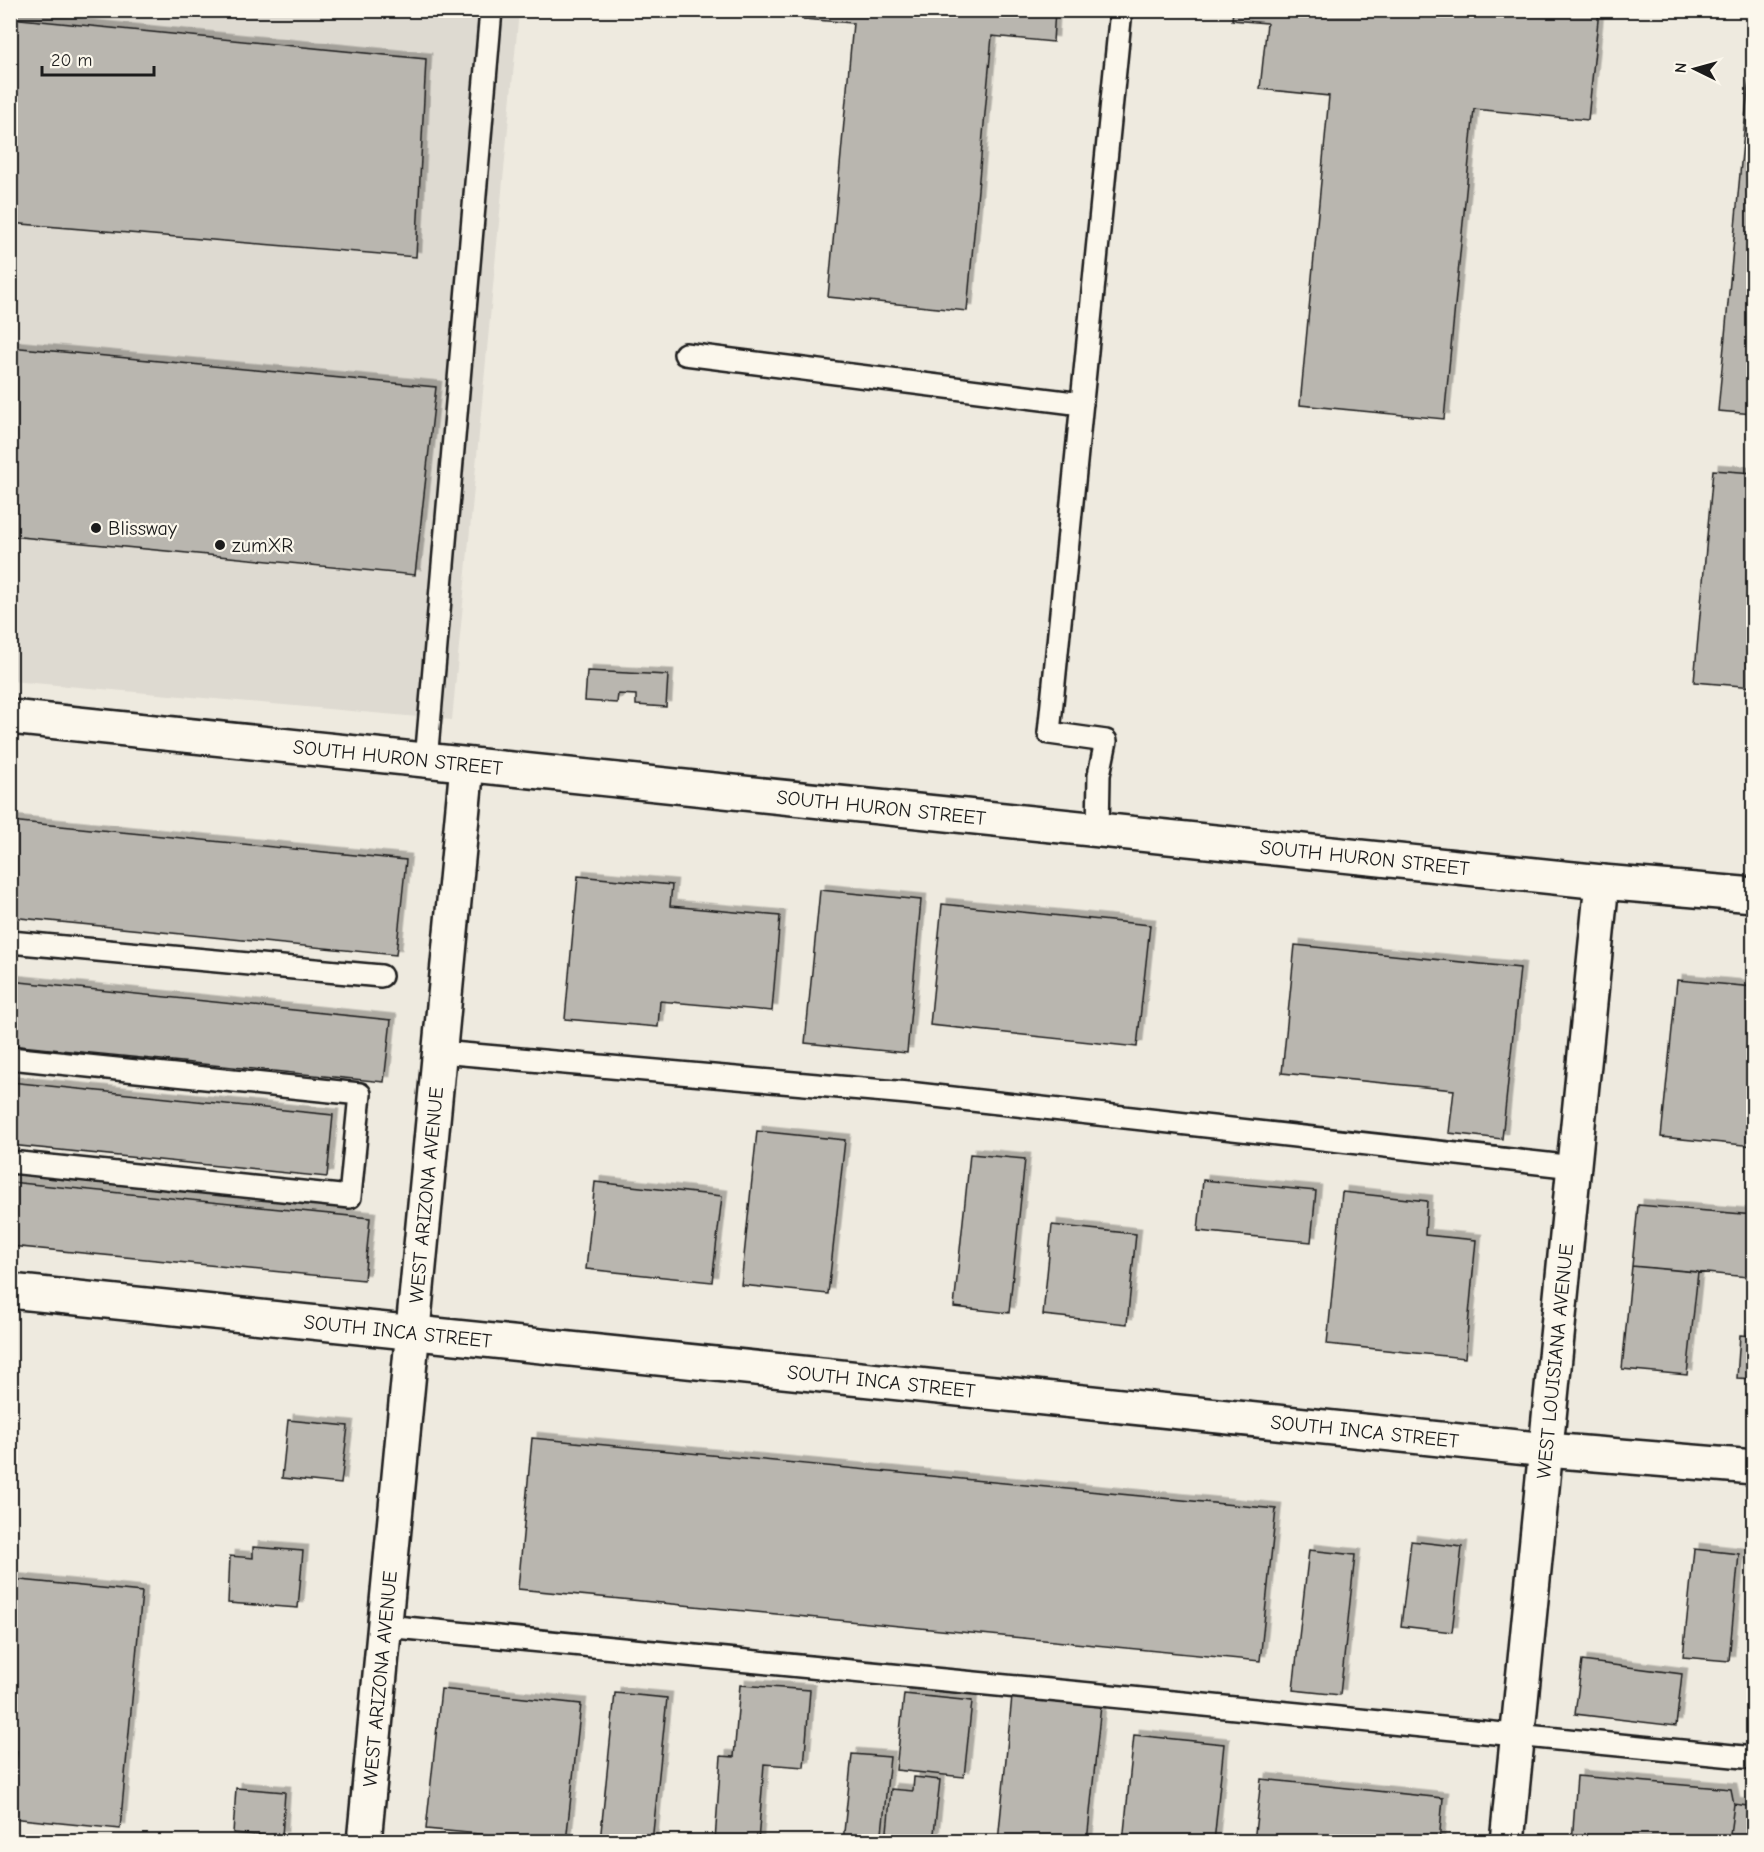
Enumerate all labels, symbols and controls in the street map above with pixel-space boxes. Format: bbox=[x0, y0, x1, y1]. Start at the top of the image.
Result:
scale bar bbox=[42, 39, 154, 77]
north arrow bbox=[1665, 39, 1725, 99]
text: 20 m bbox=[51, 50, 92, 71]
text: N bbox=[1672, 62, 1690, 74]
place label: Blissway bbox=[108, 517, 177, 540]
marker: Blissway bbox=[89, 521, 103, 535]
place label: zumXR bbox=[232, 534, 293, 557]
marker: zumXR bbox=[213, 538, 227, 552]
street label: SOUTH HURON STREET bbox=[292, 735, 504, 780]
street label: SOUTH HURON STREET bbox=[776, 785, 988, 830]
street label: SOUTH HURON STREET bbox=[1259, 835, 1471, 880]
street label: WEST ARIZONA AVENUE bbox=[404, 1086, 448, 1304]
street label: WEST LOUISIANA AVENUE bbox=[1531, 1243, 1578, 1480]
street label: SOUTH INCA STREET bbox=[303, 1310, 494, 1352]
street label: SOUTH INCA STREET bbox=[786, 1360, 977, 1402]
street label: SOUTH INCA STREET bbox=[1270, 1410, 1460, 1452]
street label: WEST ARIZONA AVENUE bbox=[358, 1570, 401, 1788]

